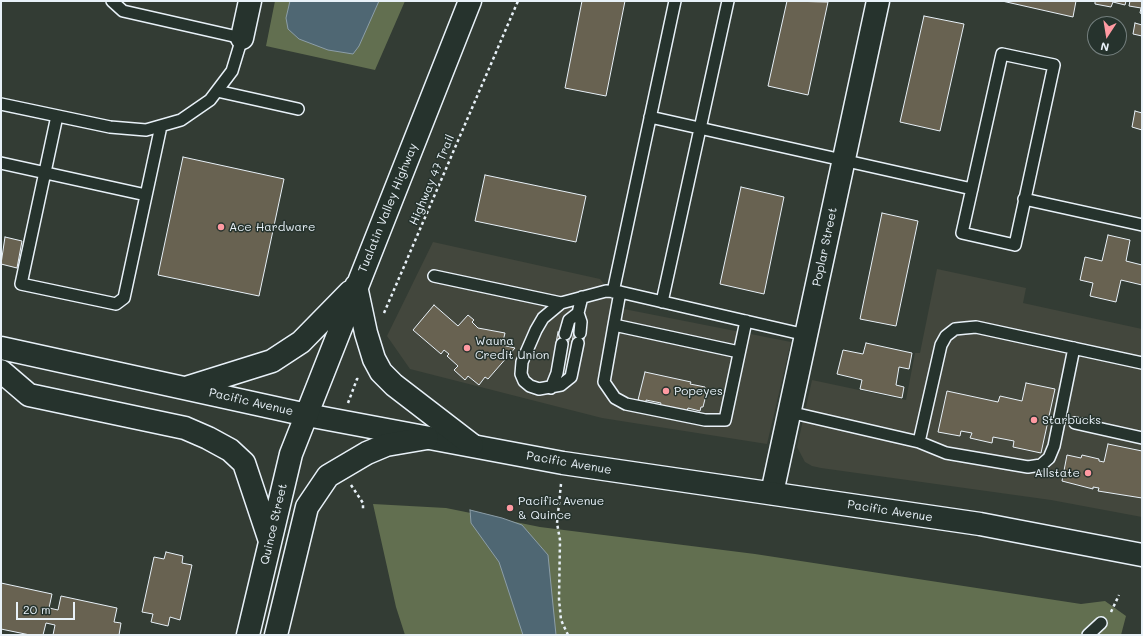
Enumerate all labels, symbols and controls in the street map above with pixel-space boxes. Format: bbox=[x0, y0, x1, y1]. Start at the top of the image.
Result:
north arrow bbox=[1087, 16, 1127, 56]
text: N bbox=[1099, 39, 1110, 55]
street label: Highway 47 Trail bbox=[406, 132, 458, 228]
street label: Tualatin Valley Highway bbox=[355, 141, 421, 275]
street label: Poplar Street bbox=[810, 206, 840, 288]
place label: Ace Hardware bbox=[229, 220, 316, 234]
marker: Ace Hardware bbox=[216, 222, 226, 232]
place label: Wauna Credit Union bbox=[475, 334, 550, 362]
marker: Wauna Credit Union bbox=[462, 343, 472, 353]
place label: Popeyes bbox=[674, 384, 723, 398]
street label: Pacific Avenue bbox=[207, 385, 295, 419]
marker: Popeyes bbox=[661, 386, 671, 396]
place label: Starbucks bbox=[1042, 413, 1101, 427]
marker: Starbucks bbox=[1029, 415, 1039, 425]
street label: Pacific Avenue bbox=[525, 448, 613, 478]
place label: Allstate bbox=[1034, 466, 1080, 480]
marker: Allstate bbox=[1083, 468, 1093, 478]
street label: Quince Street bbox=[258, 482, 290, 566]
place label: Pacific Avenue & Quince bbox=[518, 494, 604, 522]
street label: Pacific Avenue bbox=[846, 497, 934, 525]
marker: Pacific Avenue & Quince bbox=[505, 503, 515, 513]
scale bar bbox=[18, 594, 77, 620]
text: 20 m bbox=[23, 601, 51, 617]

